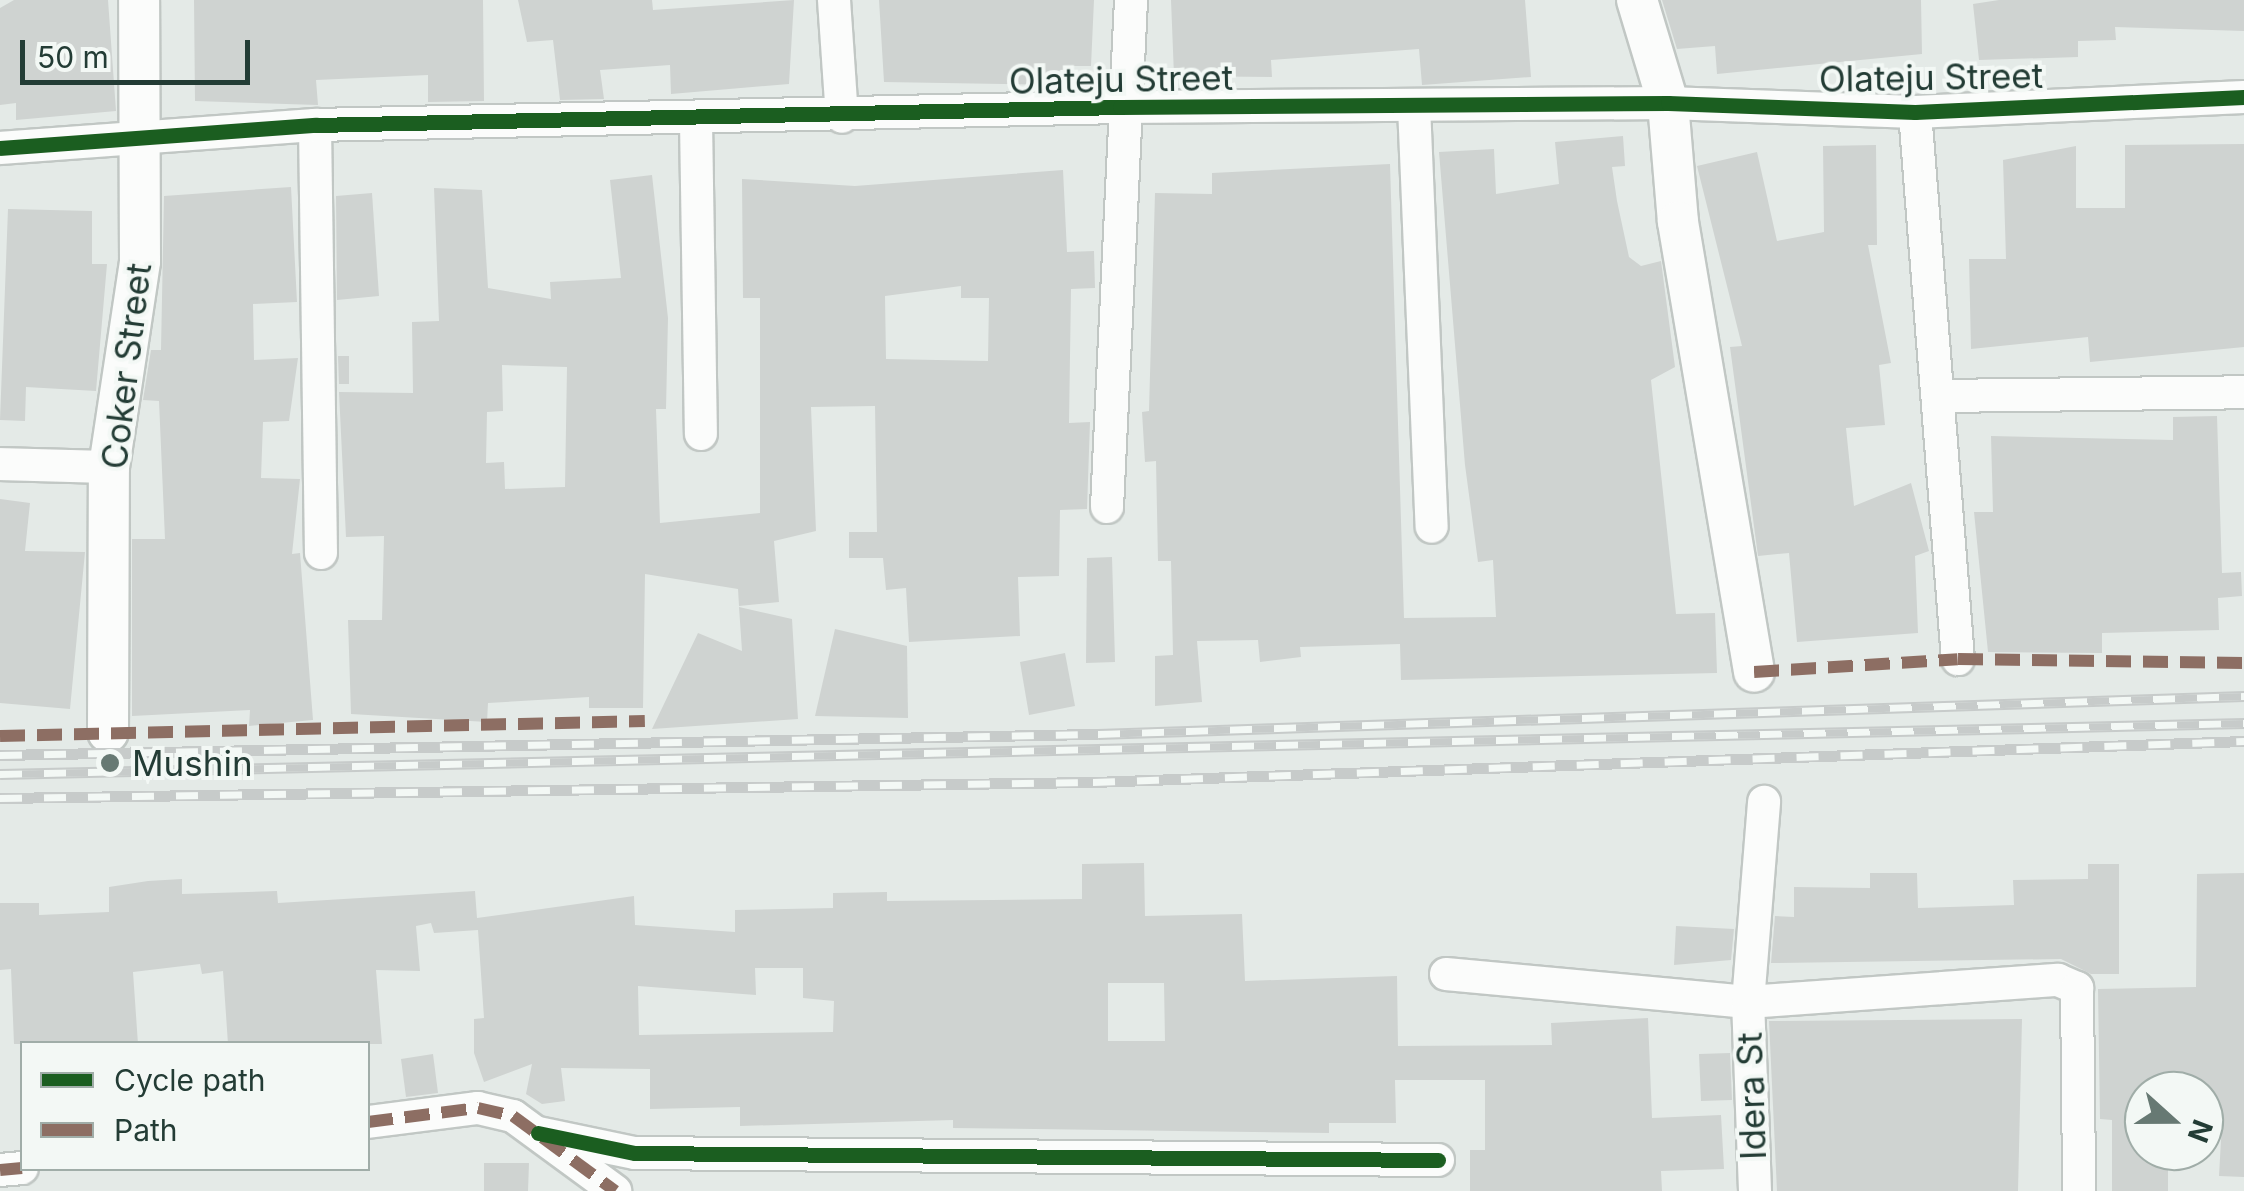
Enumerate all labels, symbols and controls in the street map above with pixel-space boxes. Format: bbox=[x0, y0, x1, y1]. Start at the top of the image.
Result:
scale bar bbox=[25, 20, 255, 82]
text: 50 m bbox=[37, 39, 109, 75]
street label: Olateju Street bbox=[1819, 54, 2043, 100]
street label: Olateju Street bbox=[1009, 56, 1233, 102]
street label: Coker Street bbox=[93, 261, 159, 471]
place label: Mushin bbox=[132, 742, 253, 784]
marker: Mushin bbox=[97, 750, 123, 776]
street label: Idera St bbox=[1728, 1031, 1774, 1161]
legend bbox=[20, 1041, 370, 1171]
text: Cycle path bbox=[114, 1062, 266, 1098]
north arrow bbox=[2124, 1071, 2224, 1171]
text: Path bbox=[114, 1112, 178, 1148]
text: N bbox=[2180, 1115, 2220, 1147]

